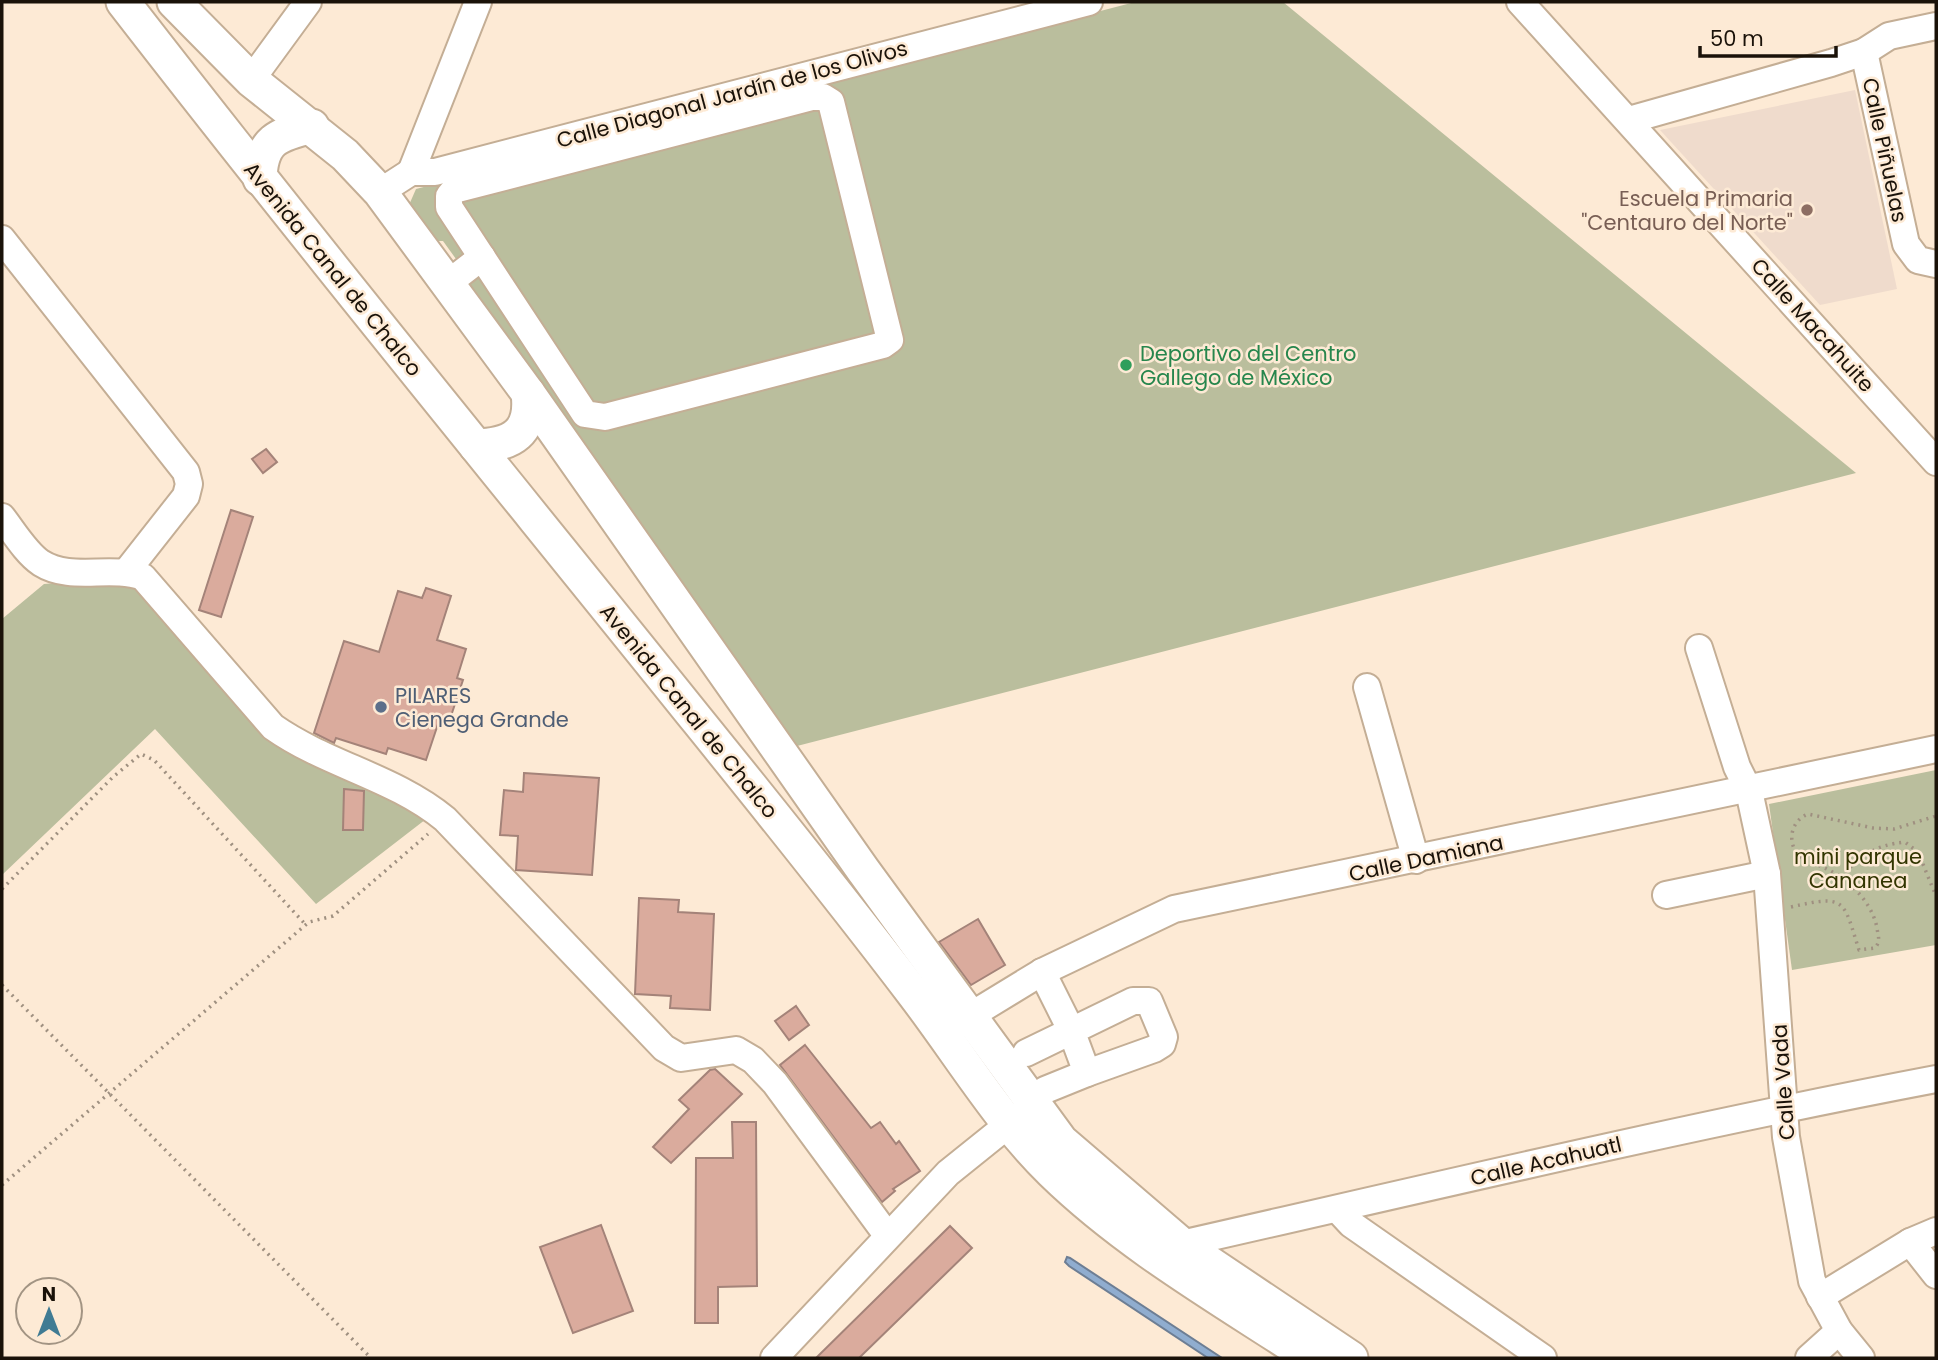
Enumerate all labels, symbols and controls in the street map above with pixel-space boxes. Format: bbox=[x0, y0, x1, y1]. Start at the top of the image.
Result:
scale bar bbox=[1700, 14, 1836, 58]
text: 50 m bbox=[1710, 24, 1764, 53]
street label: Calle Diagonal Jardín de los Olivos bbox=[553, 33, 911, 155]
street label: Calle Piñuelas bbox=[1856, 75, 1914, 225]
street label: Avenida Canal de Chalco bbox=[237, 156, 429, 382]
place label: Escuela Primaria "Centauro del Norte" bbox=[1581, 184, 1793, 237]
marker: Escuela Primaria "Centauro del Norte" bbox=[1799, 202, 1815, 218]
street label: Calle Macahuite bbox=[1745, 252, 1881, 398]
place label: Deportivo del Centro Gallego de México bbox=[1140, 339, 1357, 392]
marker: Deportivo del Centro Gallego de México bbox=[1118, 357, 1134, 373]
street label: Avenida Canal de Chalco bbox=[593, 598, 785, 824]
place label: PILARES Cienega Grande bbox=[395, 681, 569, 734]
marker: PILARES Cienega Grande bbox=[373, 699, 389, 715]
street label: Calle Damiana bbox=[1346, 827, 1506, 889]
park label: mini parque Cananea bbox=[1794, 842, 1922, 895]
street label: Calle Vada bbox=[1764, 1023, 1802, 1141]
street label: Calle Acahuatl bbox=[1468, 1130, 1624, 1192]
north arrow bbox=[14, 1276, 84, 1346]
text: N bbox=[42, 1281, 56, 1308]

